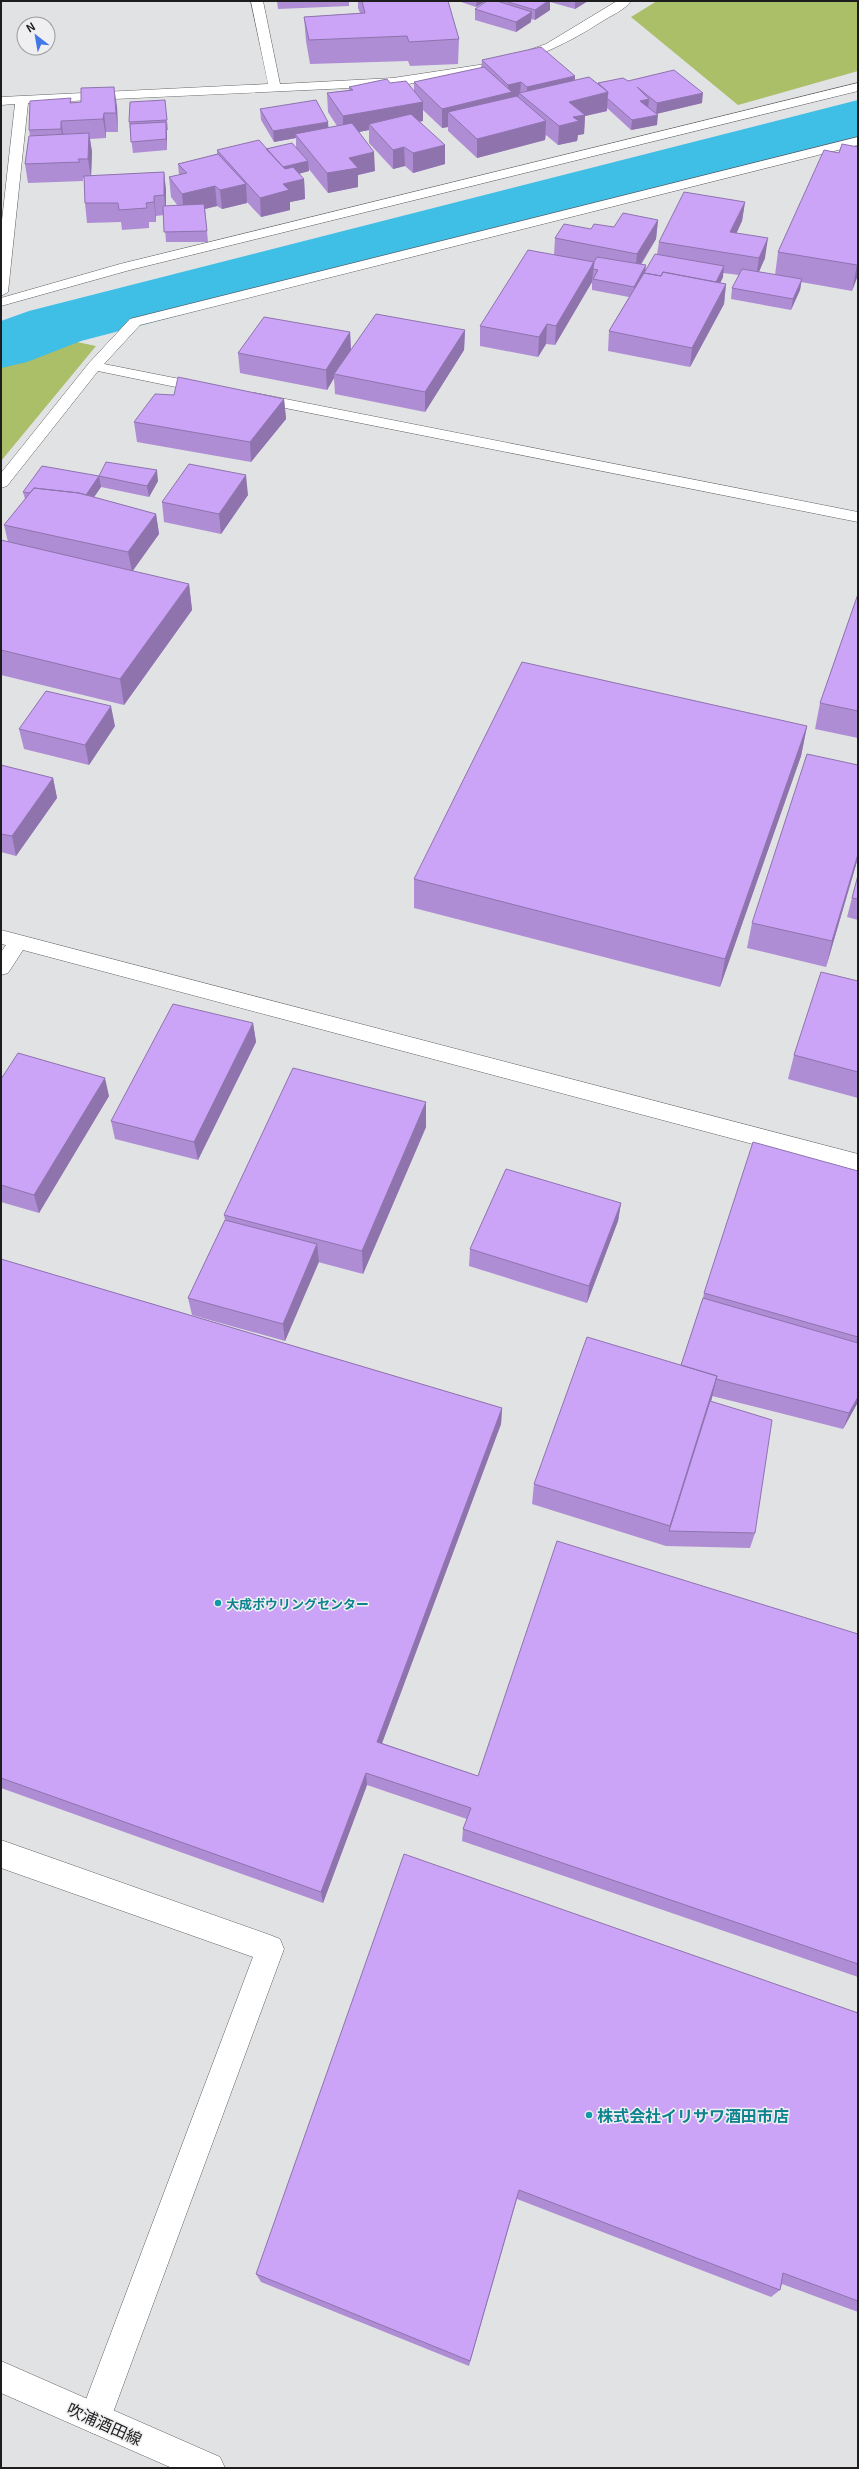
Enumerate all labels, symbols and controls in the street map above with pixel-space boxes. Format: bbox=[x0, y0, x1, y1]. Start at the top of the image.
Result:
north arrow bbox=[16, 16, 56, 56]
text: N bbox=[23, 18, 38, 36]
place label: 大成ボウリングセンター bbox=[226, 1594, 369, 1613]
marker: 大成ボウリングセンター bbox=[213, 1598, 223, 1608]
place label: 株式会社イリサワ酒田市店 bbox=[597, 2103, 789, 2127]
marker: 株式会社イリサワ酒田市店 bbox=[584, 2110, 594, 2120]
street label: 吹浦酒田線 bbox=[64, 2396, 146, 2450]

